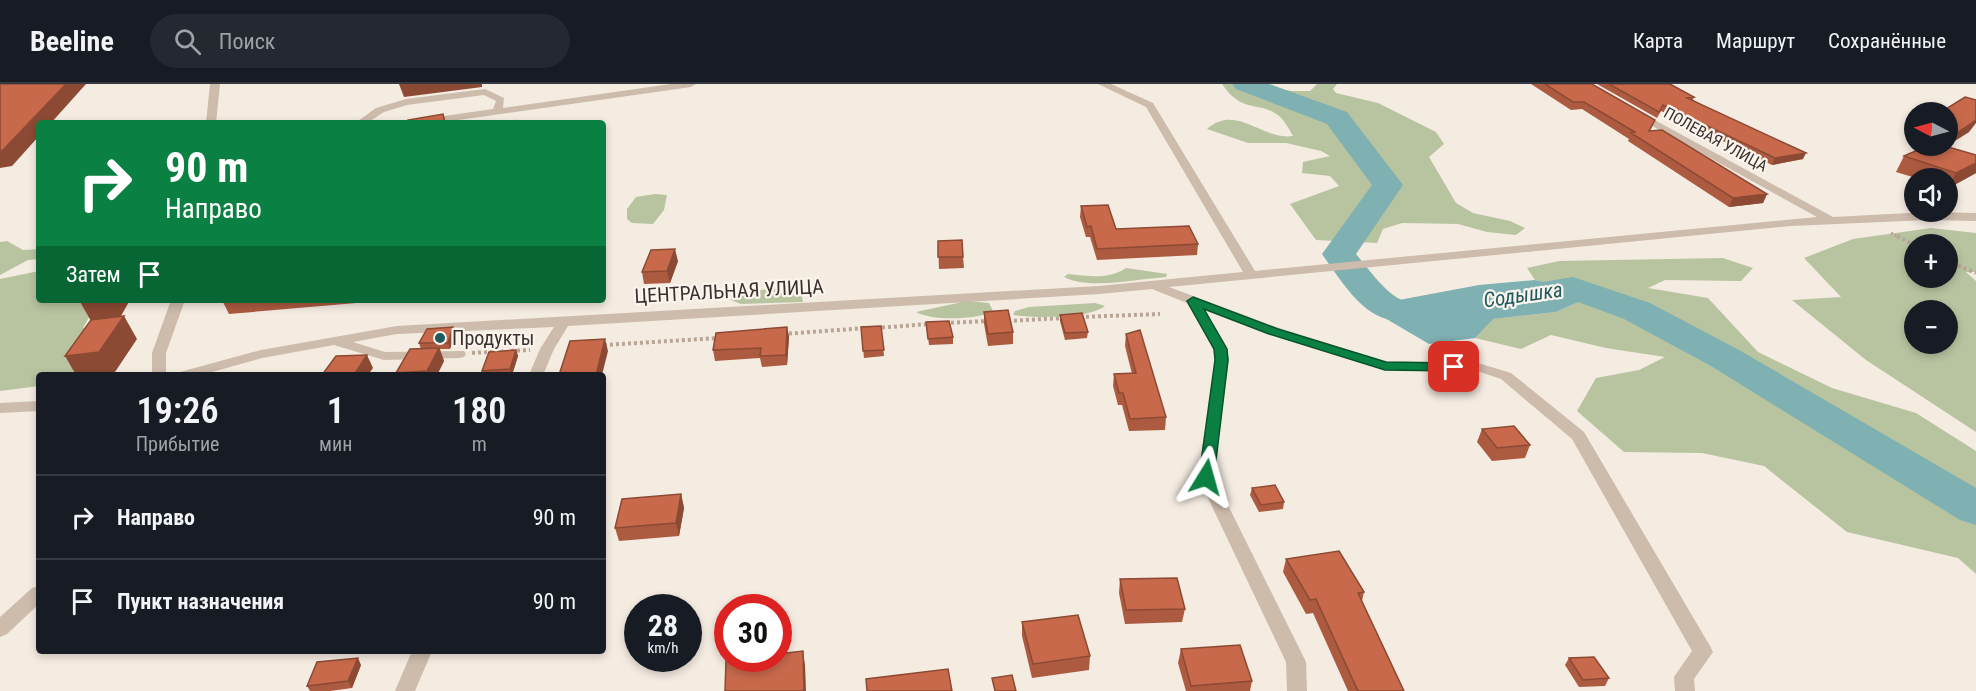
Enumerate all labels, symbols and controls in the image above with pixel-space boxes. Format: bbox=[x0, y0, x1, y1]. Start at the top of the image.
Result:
search box bbox=[150, 14, 570, 68]
text: Beeline bbox=[30, 25, 114, 58]
icon: search bbox=[171, 25, 204, 58]
text: Поиск bbox=[219, 29, 275, 54]
text: Карта bbox=[1633, 29, 1683, 53]
text: Маршрут bbox=[1716, 29, 1795, 53]
text: Сохранённые bbox=[1828, 29, 1946, 53]
north arrow bbox=[1904, 102, 1958, 156]
map controls bbox=[1904, 102, 1958, 354]
street label: ПОЛЕВАЯ УЛИЦА bbox=[1661, 103, 1771, 176]
text: 90 m bbox=[165, 143, 248, 192]
icon: right bbox=[66, 144, 144, 222]
button: sound bbox=[1904, 168, 1958, 222]
text: Направо bbox=[165, 193, 262, 225]
button: + bbox=[1904, 234, 1958, 288]
icon: arrive bbox=[133, 258, 166, 291]
text: Затем bbox=[66, 262, 121, 287]
street label: ЦЕНТРАЛЬНАЯ УЛИЦА bbox=[634, 274, 825, 308]
water label: Содышка bbox=[1482, 278, 1564, 312]
button: − bbox=[1904, 300, 1958, 354]
place label: Продукты bbox=[452, 326, 534, 350]
marker: Продукты bbox=[433, 331, 447, 345]
pin bbox=[1428, 341, 1479, 392]
icon: arrive bbox=[1437, 350, 1470, 383]
text: 19:26 bbox=[137, 390, 219, 432]
text: 1 bbox=[327, 390, 345, 432]
text: 180 bbox=[452, 390, 506, 432]
text: Прибытие bbox=[136, 432, 219, 456]
text: мин bbox=[319, 432, 352, 456]
text: m bbox=[472, 432, 487, 456]
position arrow bbox=[1174, 445, 1238, 509]
icon: right bbox=[66, 501, 99, 534]
text: Направо bbox=[117, 505, 195, 530]
text: 90 m bbox=[533, 505, 576, 530]
icon: arrive bbox=[66, 585, 99, 618]
text: Пункт назначения bbox=[117, 589, 284, 614]
text: 90 m bbox=[533, 589, 576, 614]
speed limit sign: 30 bbox=[714, 594, 792, 672]
text: 28 bbox=[648, 608, 678, 643]
text: km/h bbox=[648, 639, 678, 657]

